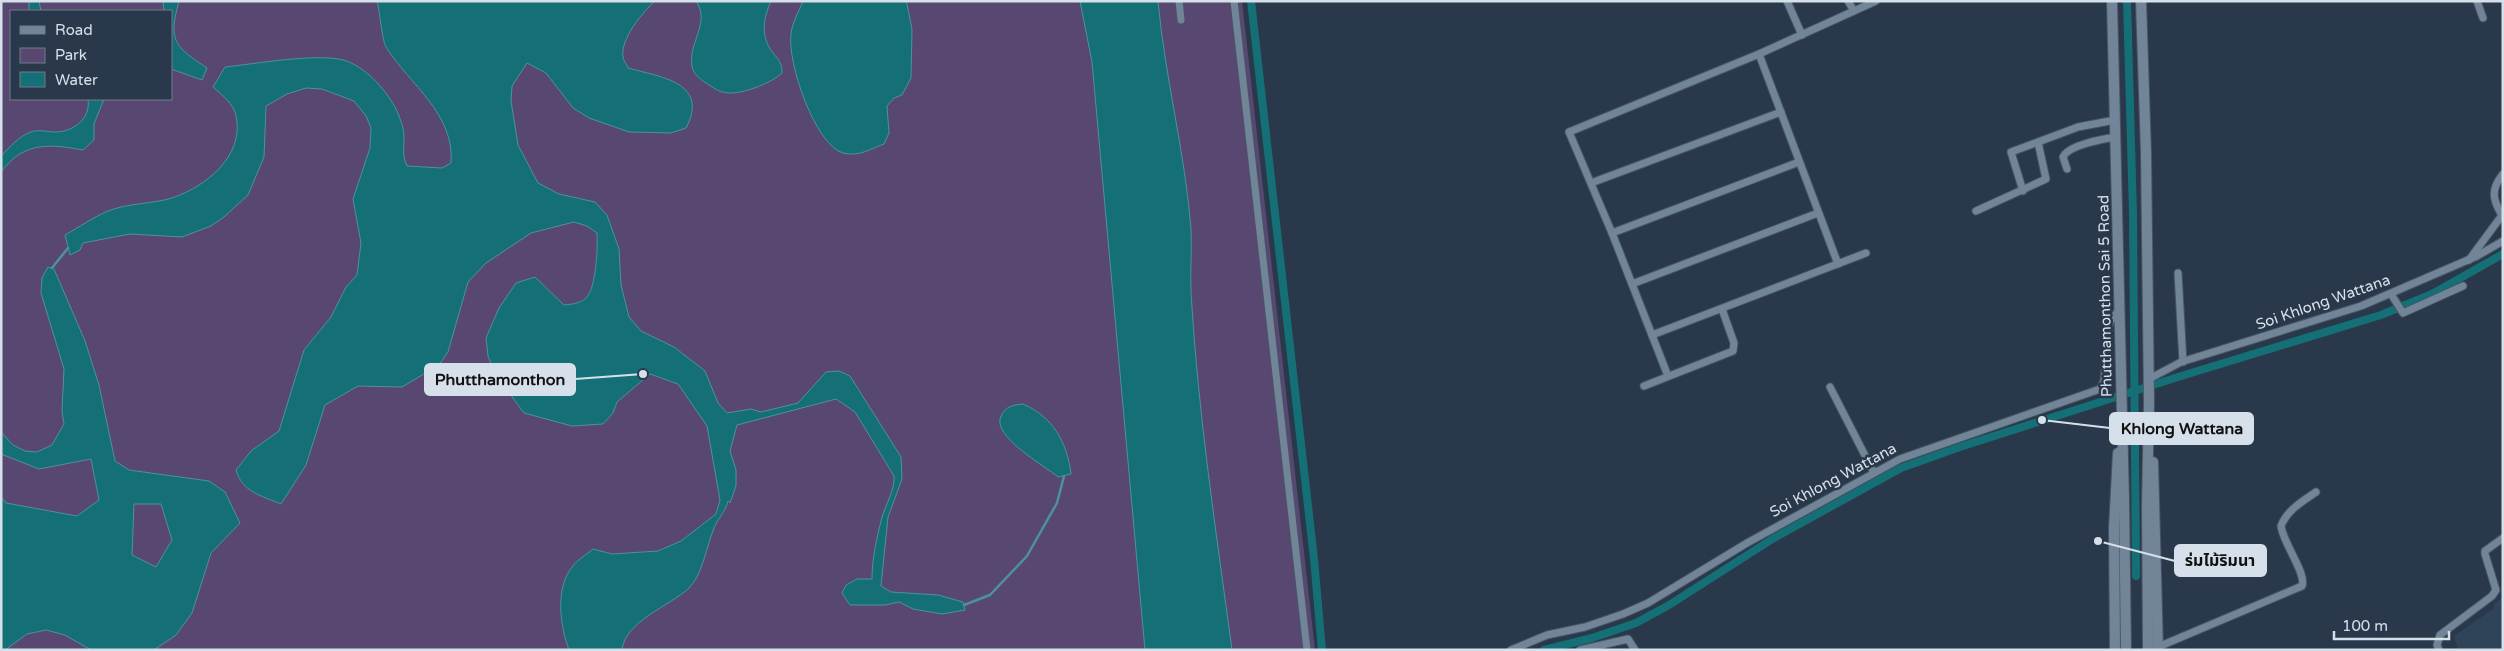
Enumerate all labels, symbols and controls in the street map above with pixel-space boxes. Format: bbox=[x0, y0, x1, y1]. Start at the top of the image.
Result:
legend bbox=[10, 10, 172, 100]
text: Road bbox=[55, 21, 93, 39]
text: Park bbox=[55, 46, 87, 64]
text: Water bbox=[55, 71, 98, 89]
street label: Phutthamonthon Sai 5 Road bbox=[2094, 195, 2116, 397]
street label: Soi Khlong Wattana bbox=[2253, 271, 2393, 333]
callout: Phutthamonthon bbox=[425, 364, 575, 395]
text: Phutthamonthon bbox=[435, 370, 565, 390]
callout: Khlong Wattana bbox=[2110, 413, 2253, 444]
text: Khlong Wattana bbox=[2121, 419, 2243, 439]
street label: Soi Khlong Wattana bbox=[1767, 439, 1899, 521]
callout: ร่มไม้ริมนา bbox=[2175, 545, 2266, 576]
text: ร่มไม้ริมนา bbox=[2185, 551, 2255, 571]
scale bar bbox=[2334, 608, 2449, 640]
text: 100 m bbox=[2342, 617, 2388, 635]

